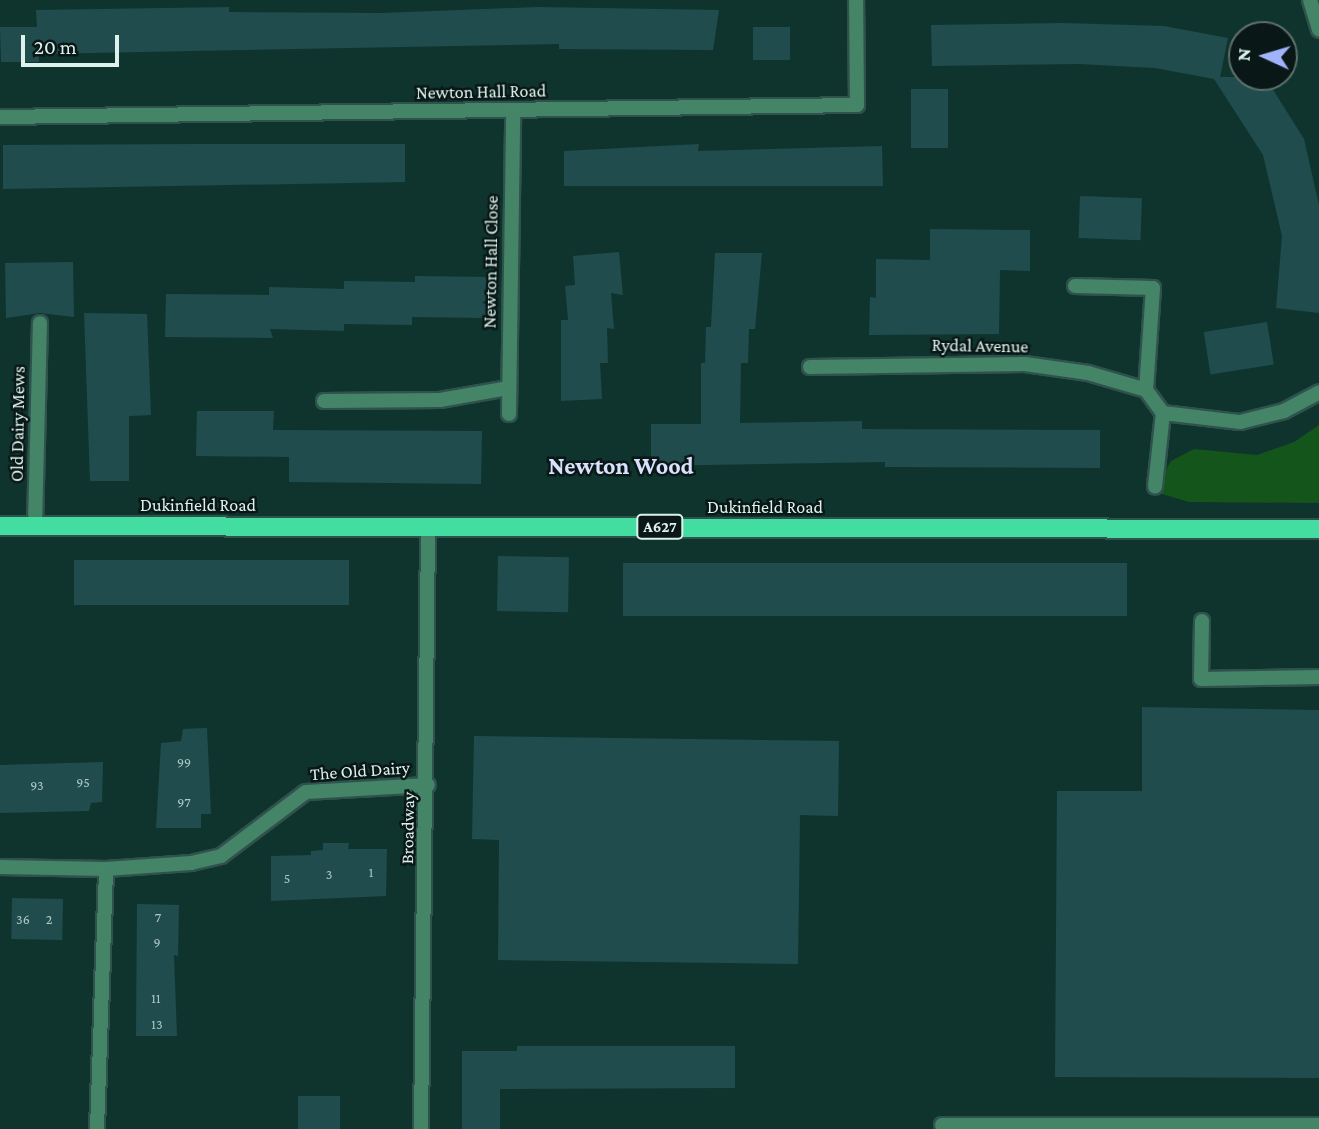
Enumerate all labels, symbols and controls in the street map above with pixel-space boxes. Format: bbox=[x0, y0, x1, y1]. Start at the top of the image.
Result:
scale bar bbox=[24, 21, 122, 65]
north arrow bbox=[1228, 21, 1298, 91]
text: 20 m bbox=[34, 35, 77, 59]
text: N bbox=[1233, 47, 1254, 62]
street label: Newton Hall Road bbox=[416, 80, 546, 104]
street label: Newton Hall Close bbox=[479, 195, 503, 329]
street label: Rydal Avenue bbox=[931, 334, 1029, 358]
street label: Old Dairy Mews bbox=[6, 366, 30, 482]
district label: Newton Wood bbox=[548, 452, 694, 480]
street label: Dukinfield Road bbox=[140, 494, 256, 516]
street label: Dukinfield Road bbox=[707, 496, 823, 518]
road number: A627 bbox=[636, 514, 684, 540]
house number: 99 bbox=[177, 754, 191, 770]
street label: The Old Dairy bbox=[309, 757, 411, 785]
house number: 95 bbox=[76, 774, 90, 790]
house number: 93 bbox=[30, 777, 44, 793]
street label: Broadway bbox=[397, 792, 419, 864]
house number: 97 bbox=[177, 794, 191, 810]
house number: 1 bbox=[369, 864, 373, 880]
house number: 3 bbox=[326, 866, 332, 882]
house number: 5 bbox=[284, 870, 290, 886]
house number: 7 bbox=[155, 909, 161, 925]
house number: 36 bbox=[16, 911, 30, 927]
house number: 2 bbox=[46, 911, 52, 927]
house number: 9 bbox=[153, 934, 161, 950]
house number: 11 bbox=[151, 990, 161, 1006]
house number: 13 bbox=[151, 1016, 163, 1032]

